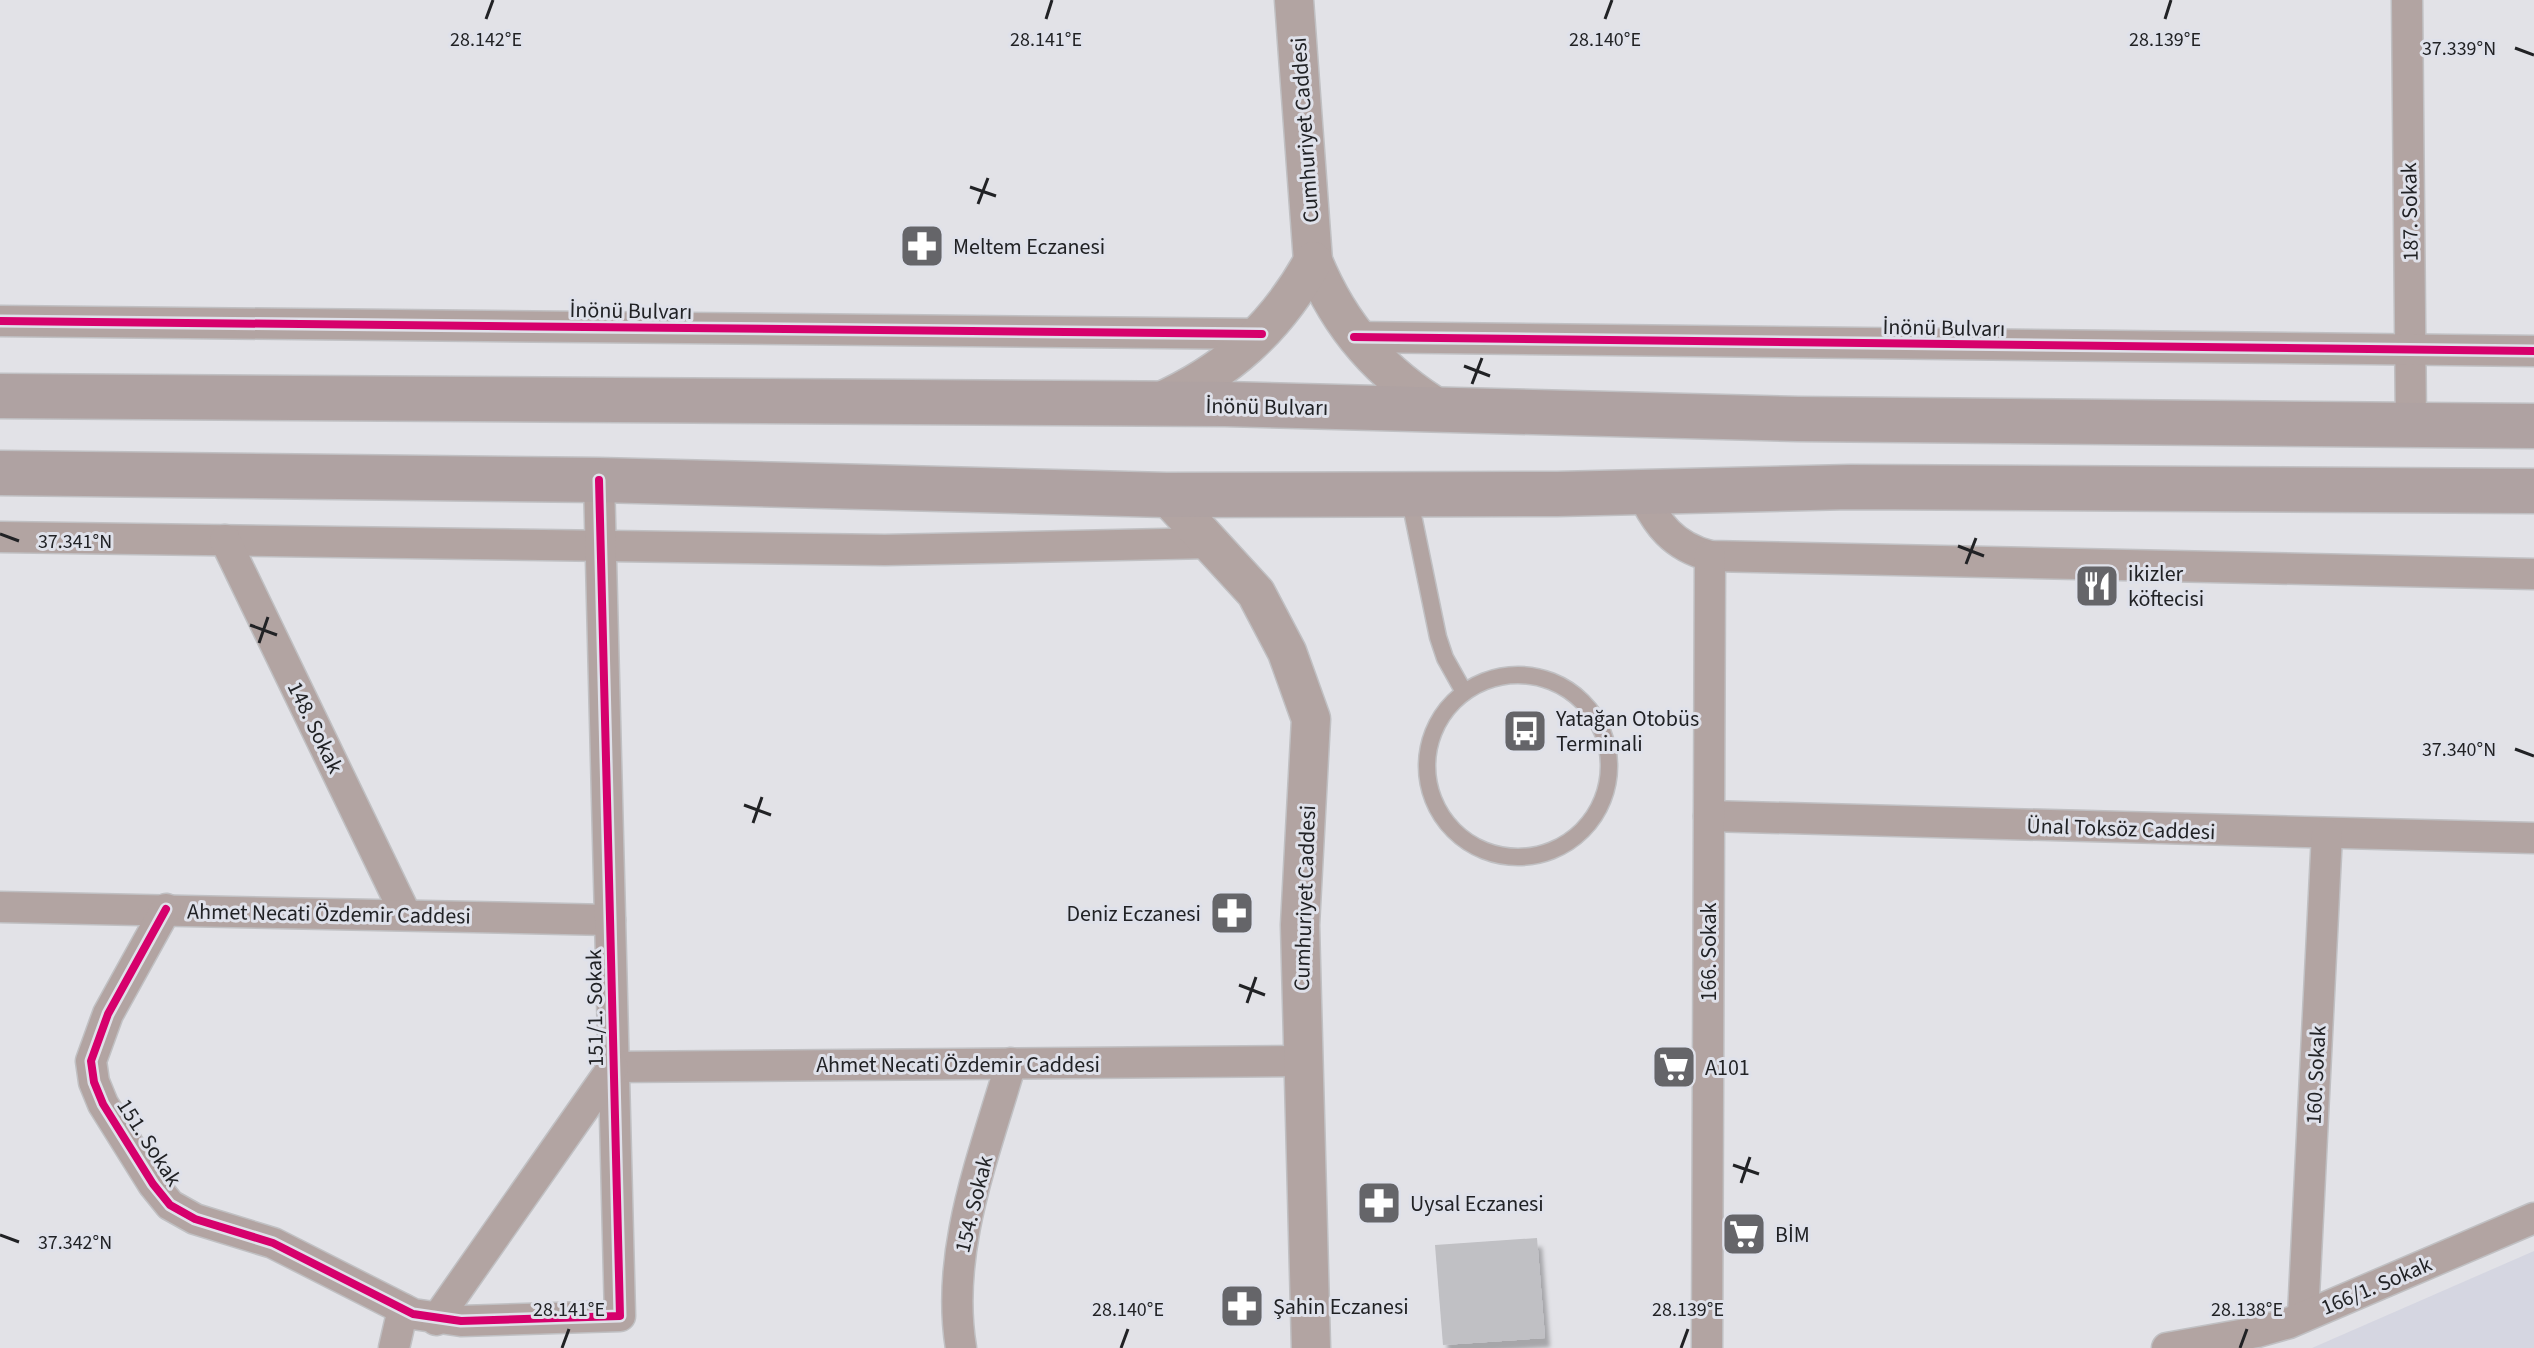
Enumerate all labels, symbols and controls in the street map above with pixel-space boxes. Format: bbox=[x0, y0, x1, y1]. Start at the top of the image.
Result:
text: 28.142°E bbox=[450, 26, 522, 54]
text: 28.141°E bbox=[1010, 26, 1082, 54]
text: 28.140°E bbox=[1569, 26, 1641, 54]
text: 28.139°E bbox=[2129, 26, 2201, 54]
text: 37.339°N bbox=[2422, 35, 2496, 63]
street label: Cumhuriyet Caddesi bbox=[1283, 36, 1327, 224]
street label: 187. Sokak bbox=[2393, 162, 2427, 262]
pharmacy icon: Meltem Eczanesi bbox=[898, 222, 946, 270]
place label: Meltem Eczanesi bbox=[953, 231, 1105, 263]
street label: İnönü Bulvarı bbox=[569, 294, 693, 328]
street label: İnönü Bulvarı bbox=[1882, 311, 2006, 345]
street label: İnönü Bulvarı bbox=[1205, 390, 1329, 424]
text: 37.341°N bbox=[38, 528, 112, 556]
place label: ikizler köftecisi bbox=[2128, 558, 2204, 615]
restaurant icon: ikizler köftecisi bbox=[2073, 562, 2121, 610]
street label: 148. Sokak bbox=[279, 676, 351, 779]
place label: Yatağan Otobüs Terminali bbox=[1555, 703, 1699, 760]
bus stop icon: Yatağan Otobüs Terminali bbox=[1501, 707, 1549, 755]
text: 37.340°N bbox=[2422, 736, 2496, 764]
street label: Cumhuriyet Caddesi bbox=[1286, 805, 1324, 991]
street label: Ünal Toksöz Caddesi bbox=[2026, 810, 2216, 848]
pharmacy icon: Deniz Eczanesi bbox=[1208, 889, 1256, 937]
street label: Ahmet Necati Özdemir Caddesi bbox=[187, 896, 471, 932]
place label: Deniz Eczanesi bbox=[1066, 898, 1201, 930]
street label: 166. Sokak bbox=[1693, 902, 1725, 1002]
street label: 151/1. Sokak bbox=[578, 949, 612, 1067]
street label: 160. Sokak bbox=[2297, 1025, 2335, 1125]
supermarket icon: A101 bbox=[1650, 1043, 1698, 1091]
street label: Ahmet Necati Özdemir Caddesi bbox=[816, 1049, 1100, 1081]
place label: A101 bbox=[1705, 1052, 1750, 1084]
street label: 151. Sokak bbox=[109, 1092, 190, 1193]
street label: 154. Sokak bbox=[946, 1152, 1001, 1256]
pharmacy icon: Uysal Eczanesi bbox=[1355, 1179, 1403, 1227]
place label: Uysal Eczanesi bbox=[1410, 1188, 1544, 1220]
supermarket icon: BİM bbox=[1720, 1210, 1768, 1258]
place label: BİM bbox=[1775, 1219, 1810, 1251]
text: 37.342°N bbox=[38, 1229, 112, 1257]
street label: 166/1. Sokak bbox=[2316, 1248, 2437, 1324]
pharmacy icon: Şahin Eczanesi bbox=[1218, 1282, 1266, 1330]
place label: Şahin Eczanesi bbox=[1273, 1291, 1409, 1323]
text: 28.141°E bbox=[533, 1296, 605, 1324]
text: 28.140°E bbox=[1092, 1296, 1164, 1324]
text: 28.139°E bbox=[1652, 1296, 1724, 1324]
text: 28.138°E bbox=[2211, 1296, 2283, 1324]

